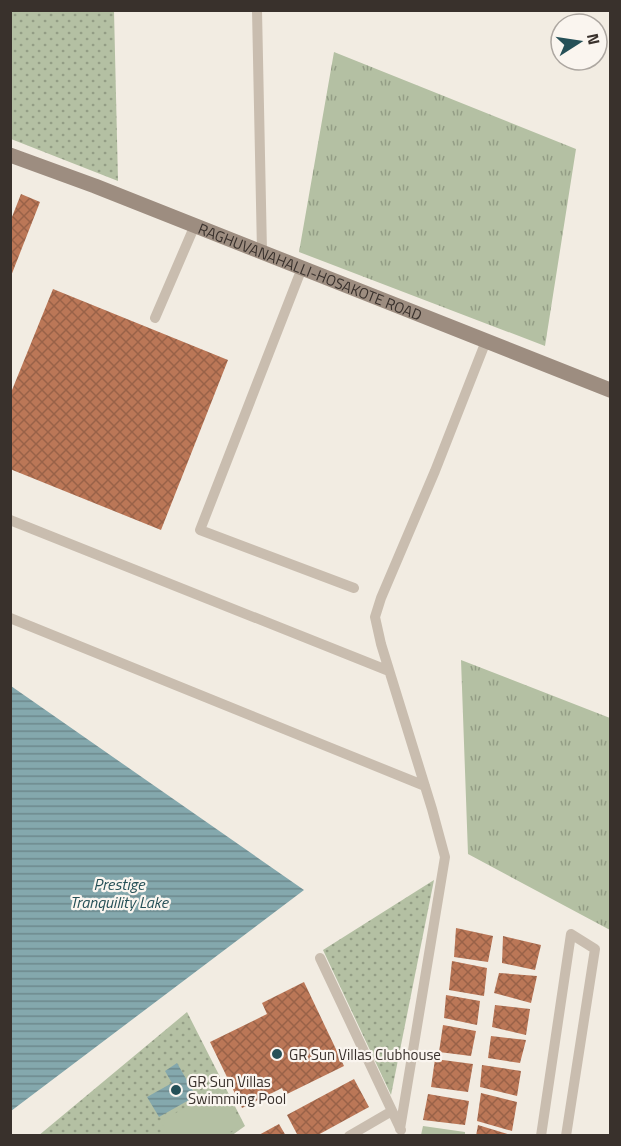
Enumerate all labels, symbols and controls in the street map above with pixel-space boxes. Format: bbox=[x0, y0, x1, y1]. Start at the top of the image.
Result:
north arrow bbox=[549, 12, 609, 72]
text: N bbox=[581, 31, 607, 47]
street label: RAGHUVANAHALLI-HOSAKOTE ROAD bbox=[195, 217, 426, 326]
water label: Prestige Tranquility Lake bbox=[70, 872, 170, 914]
place label: GR Sun Villas Clubhouse bbox=[289, 1043, 441, 1066]
marker: GR Sun Villas Clubhouse bbox=[270, 1047, 284, 1061]
place label: GR Sun Villas Swimming Pool bbox=[188, 1070, 286, 1110]
marker: GR Sun Villas Swimming Pool bbox=[169, 1083, 183, 1097]

